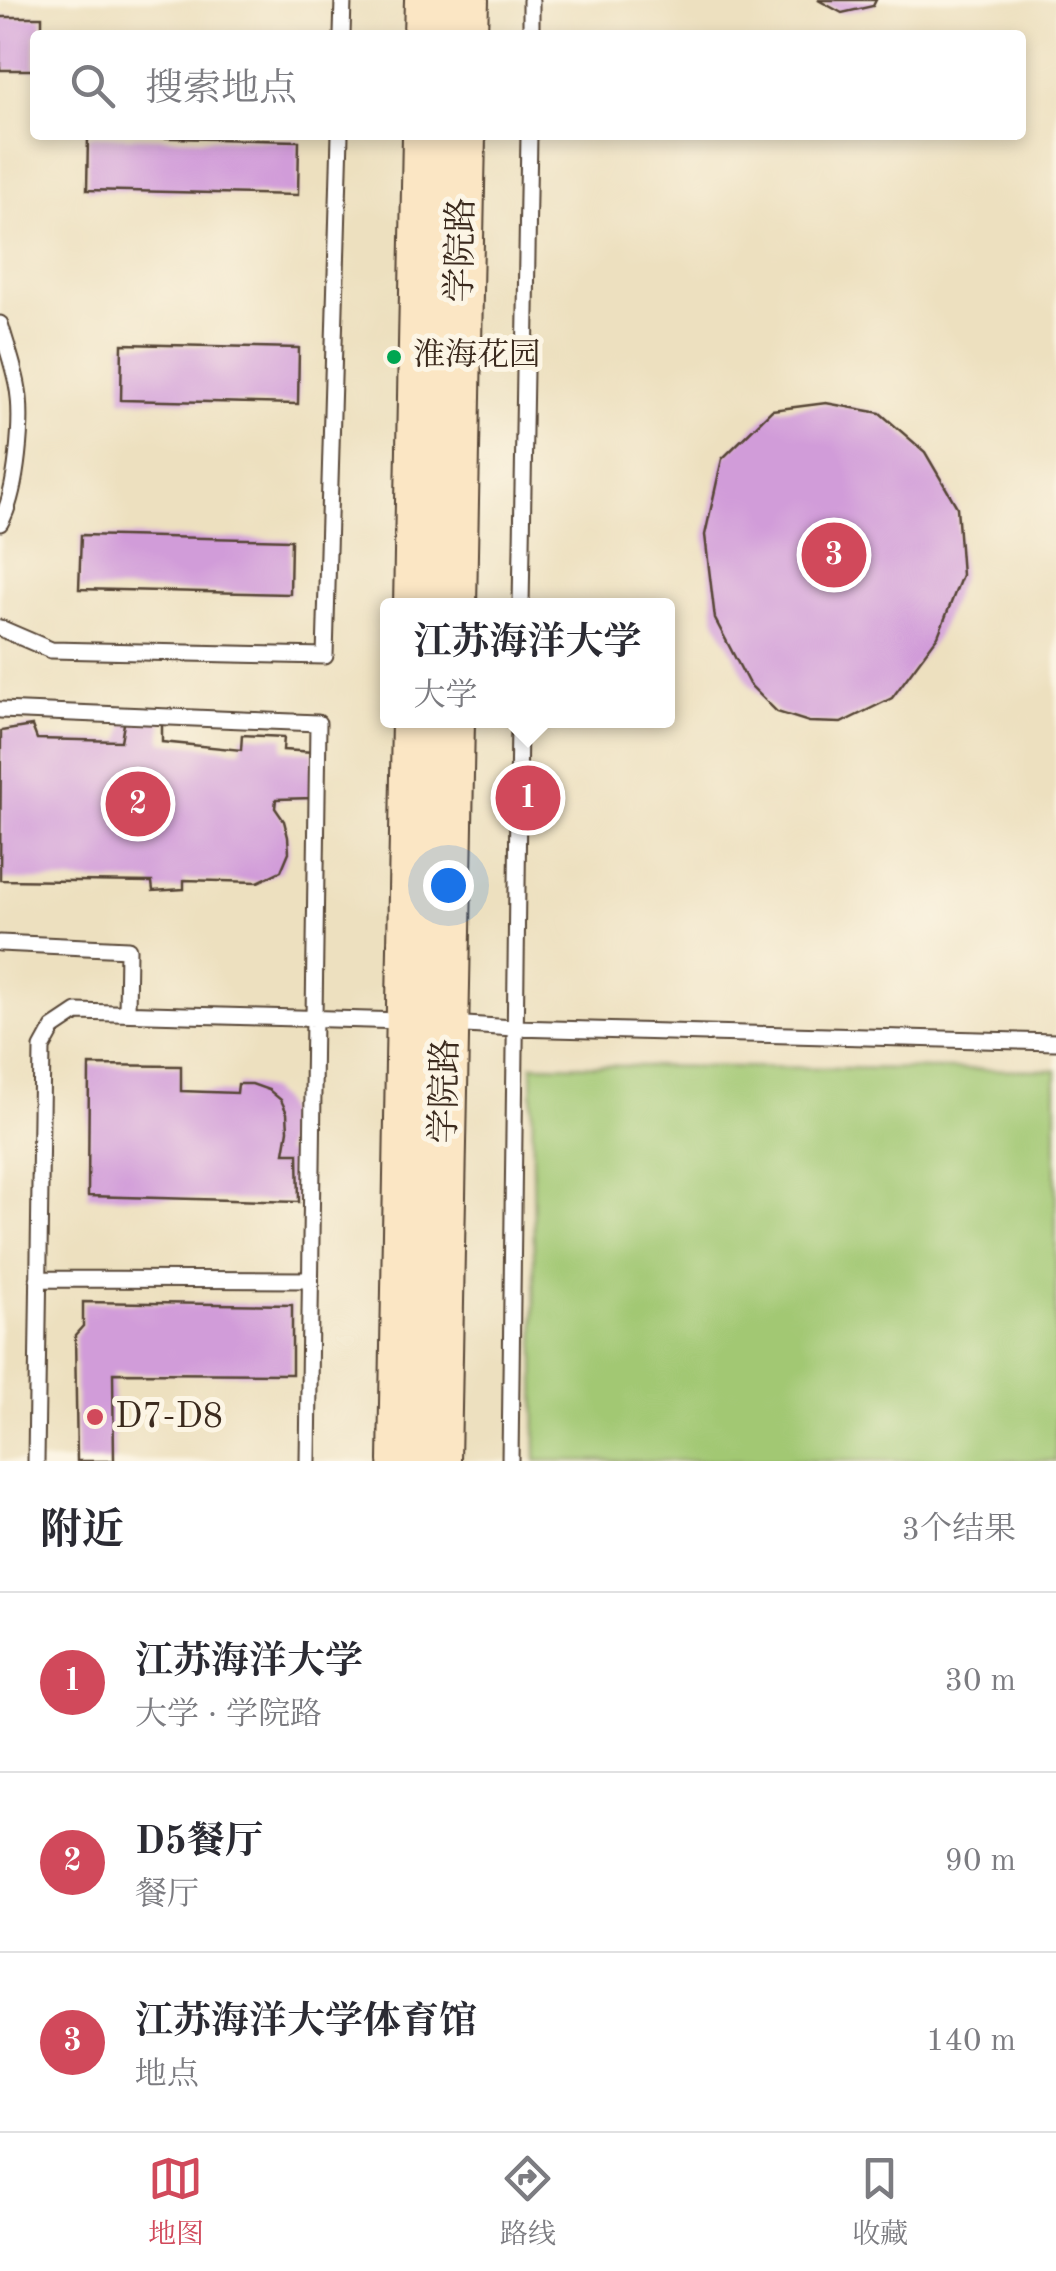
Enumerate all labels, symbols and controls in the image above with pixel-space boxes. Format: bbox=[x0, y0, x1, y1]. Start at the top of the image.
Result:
search box bbox=[30, 30, 1026, 140]
icon: search bbox=[65, 58, 120, 113]
text: 搜索地点 bbox=[145, 71, 297, 109]
street label: 学院路 bbox=[441, 197, 480, 303]
place label: 淮海花园 bbox=[413, 338, 541, 373]
marker: 淮海花园 bbox=[384, 347, 404, 367]
pin: 3 bbox=[802, 518, 866, 592]
popup bbox=[380, 598, 675, 728]
text: 江苏海洋大学 bbox=[413, 625, 642, 663]
text: 大学 bbox=[413, 681, 478, 713]
pin: 1 bbox=[496, 760, 560, 836]
pin: 2 bbox=[106, 766, 170, 842]
your location bbox=[423, 860, 474, 911]
street label: 学院路 bbox=[425, 1038, 464, 1144]
place label: D7-D8 bbox=[115, 1400, 223, 1435]
marker: D7-D8 bbox=[84, 1406, 106, 1428]
text: 附近 bbox=[40, 1511, 124, 1553]
text: 3个结果 bbox=[901, 1515, 1016, 1547]
text: 江苏海洋大学 bbox=[135, 1644, 363, 1682]
text: 1 bbox=[63, 1666, 82, 1698]
text: 30 m bbox=[945, 1666, 1016, 1698]
text: 大学 · 学院路 bbox=[135, 1700, 322, 1732]
text: D5餐厅 bbox=[135, 1824, 263, 1862]
text: 2 bbox=[63, 1846, 82, 1878]
text: 90 m bbox=[945, 1846, 1016, 1878]
text: 餐厅 bbox=[135, 1880, 199, 1912]
text: 江苏海洋大学体育馆 bbox=[135, 2004, 477, 2042]
text: 3 bbox=[63, 2026, 82, 2058]
text: 140 m bbox=[926, 2026, 1016, 2058]
text: 地点 bbox=[135, 2060, 199, 2092]
tab: 地图 bbox=[148, 2151, 204, 2254]
tab: 路线 bbox=[500, 2151, 556, 2254]
tab: 收藏 bbox=[852, 2151, 908, 2254]

